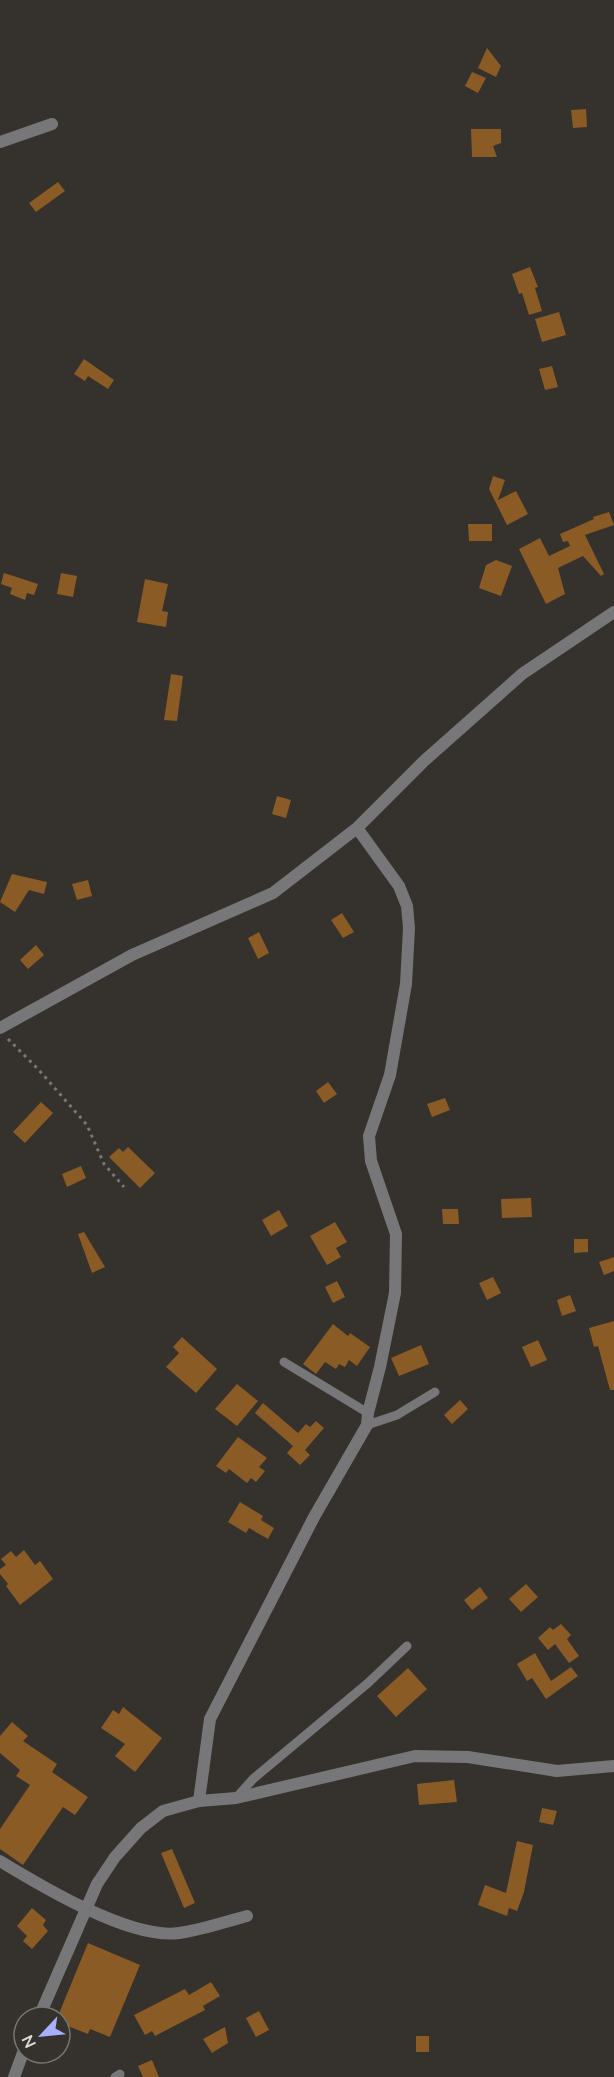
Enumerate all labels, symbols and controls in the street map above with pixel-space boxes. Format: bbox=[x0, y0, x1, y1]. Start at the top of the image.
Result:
north arrow bbox=[12, 2005, 72, 2065]
text: N bbox=[17, 2032, 40, 2051]

